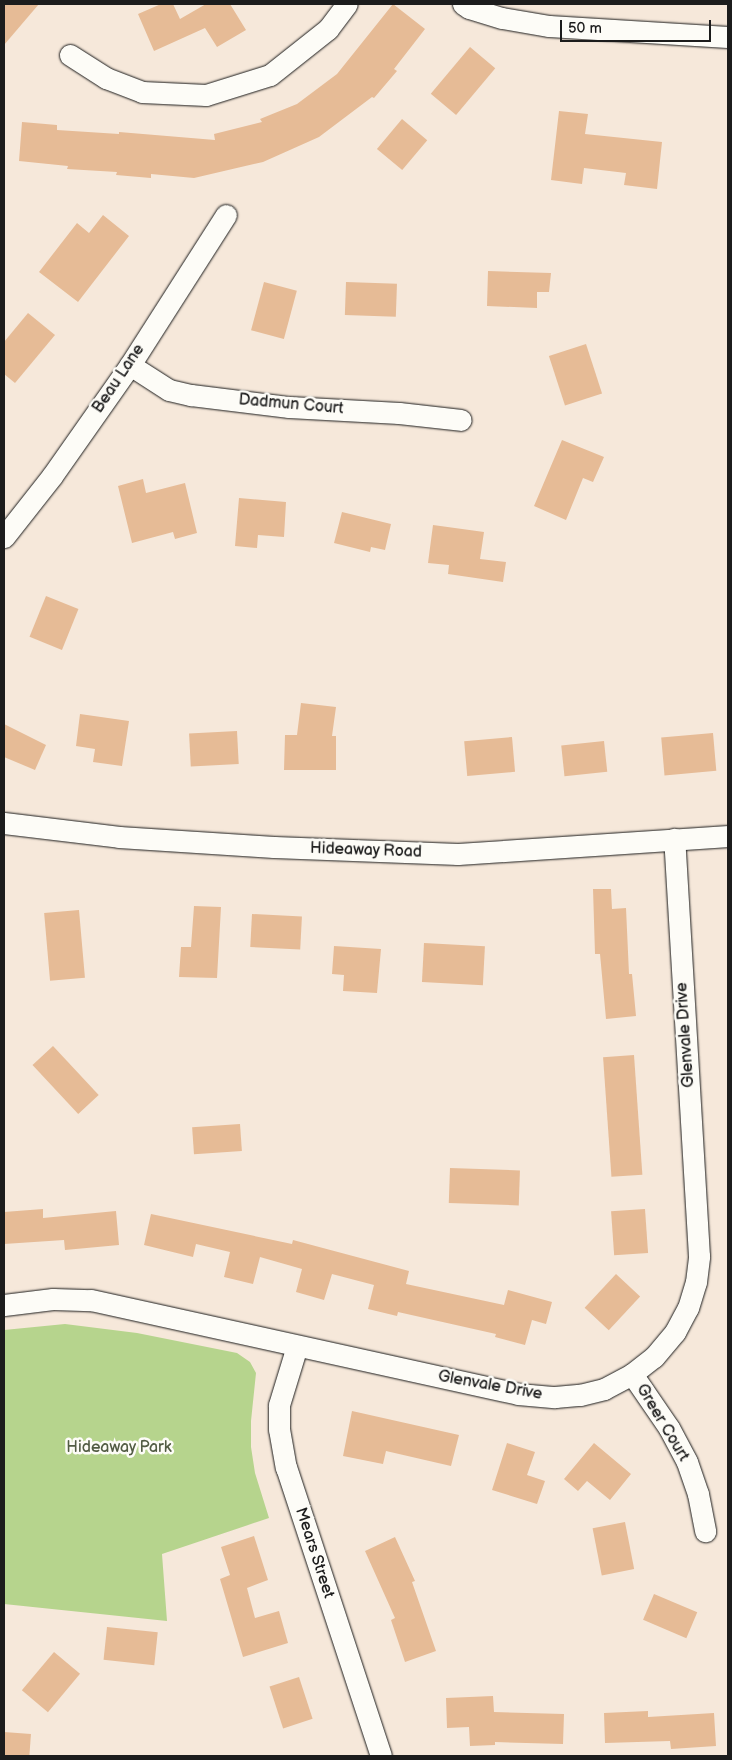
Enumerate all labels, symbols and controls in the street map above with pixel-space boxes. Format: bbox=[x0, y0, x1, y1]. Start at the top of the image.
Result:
scale bar bbox=[562, 10, 713, 42]
text: 50 m bbox=[568, 19, 602, 38]
street label: Beau Lane bbox=[89, 341, 149, 417]
street label: Dadmun Court bbox=[238, 391, 344, 419]
street label: Hideaway Road bbox=[309, 839, 423, 863]
street label: Glenvale Drive bbox=[673, 982, 699, 1088]
street label: Glenvale Drive bbox=[436, 1367, 544, 1405]
street label: Greer Court bbox=[631, 1381, 693, 1465]
park label: Hideaway Park bbox=[66, 1438, 172, 1458]
street label: Mears Street bbox=[290, 1505, 338, 1601]

